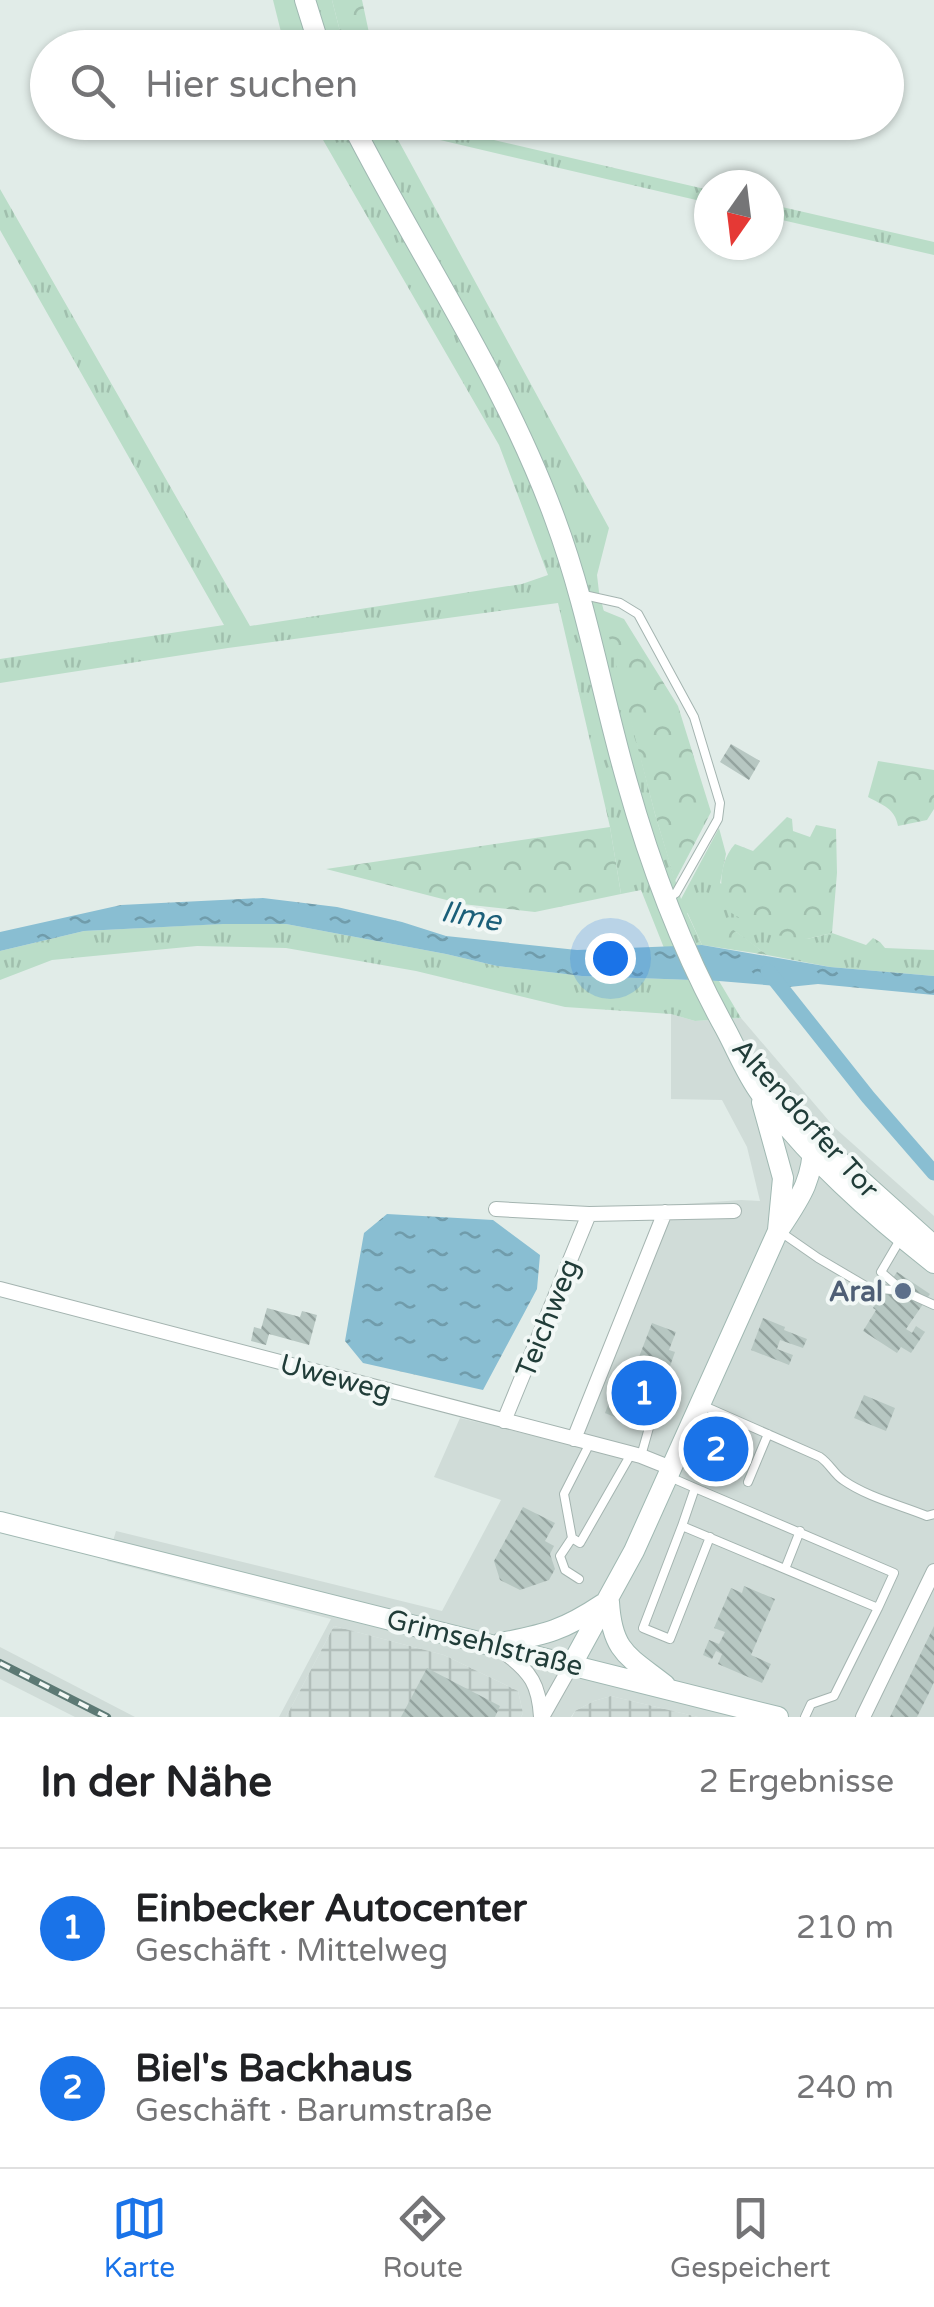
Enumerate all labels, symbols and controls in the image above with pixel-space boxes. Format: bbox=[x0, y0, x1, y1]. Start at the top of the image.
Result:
search box bbox=[30, 30, 904, 140]
icon: search bbox=[65, 58, 120, 113]
text: Hier suchen bbox=[145, 62, 358, 108]
north arrow bbox=[694, 170, 784, 260]
water label: Ilme bbox=[438, 893, 506, 940]
your location bbox=[585, 933, 636, 984]
street label: Altendorfer Tor bbox=[725, 1032, 886, 1206]
street label: Teichweg bbox=[509, 1254, 587, 1383]
place label: Aral bbox=[829, 1275, 883, 1309]
marker: Aral bbox=[892, 1280, 914, 1302]
street label: Uweweg bbox=[276, 1347, 395, 1409]
pin: 1 bbox=[612, 1356, 676, 1430]
pin: 2 bbox=[684, 1412, 748, 1486]
street label: Grimsehlstraße bbox=[383, 1602, 587, 1684]
text: In der Nähe bbox=[40, 1757, 272, 1808]
text: 2 Ergebnisse bbox=[699, 1763, 894, 1801]
text: Einbecker Autocenter bbox=[135, 1886, 527, 1932]
text: 1 bbox=[62, 1909, 83, 1947]
text: 210 m bbox=[796, 1909, 894, 1947]
text: Geschäft · Mittelweg bbox=[135, 1932, 448, 1970]
text: Biel's Backhaus bbox=[135, 2046, 412, 2092]
text: 2 bbox=[62, 2069, 83, 2107]
text: 240 m bbox=[796, 2069, 894, 2107]
text: Geschäft · Barumstraße bbox=[135, 2092, 492, 2130]
tab: Karte bbox=[104, 2191, 175, 2285]
tab: Route bbox=[382, 2191, 463, 2285]
tab: Gespeichert bbox=[670, 2191, 830, 2285]

